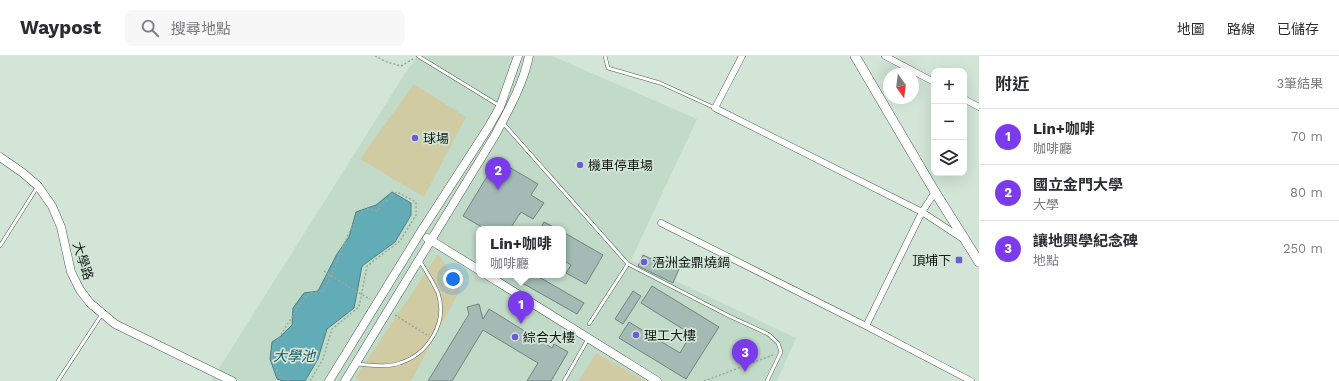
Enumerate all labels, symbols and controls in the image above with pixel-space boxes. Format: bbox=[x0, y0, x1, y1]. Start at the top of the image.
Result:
search box bbox=[125, 10, 405, 46]
text: Waypost bbox=[20, 16, 101, 39]
icon: search bbox=[139, 17, 161, 39]
text: 搜尋地點 bbox=[171, 20, 231, 38]
text: 地圖 bbox=[1177, 21, 1205, 37]
text: 路線 bbox=[1227, 21, 1255, 37]
text: 已儲存 bbox=[1277, 21, 1319, 37]
north arrow bbox=[883, 68, 919, 104]
map controls bbox=[931, 68, 967, 176]
button: + bbox=[931, 68, 967, 104]
text: 附近 bbox=[995, 74, 1029, 94]
text: 3筆結果 bbox=[1276, 76, 1323, 91]
button: − bbox=[931, 104, 967, 140]
text: Lin+咖啡 bbox=[1033, 120, 1095, 138]
text: 1 bbox=[1005, 129, 1011, 144]
text: 70 m bbox=[1291, 129, 1323, 144]
place label: 球場 bbox=[423, 131, 449, 146]
marker: 球場 bbox=[410, 133, 420, 143]
button: layers bbox=[931, 140, 967, 176]
text: 咖啡廳 bbox=[1033, 141, 1072, 156]
pin: 2 bbox=[485, 157, 511, 190]
place label: 機車停車場 bbox=[588, 158, 653, 173]
marker: 機車停車場 bbox=[575, 160, 585, 170]
text: 國立金門大學 bbox=[1033, 176, 1123, 194]
text: 2 bbox=[1004, 185, 1012, 200]
text: 80 m bbox=[1290, 185, 1323, 200]
text: 大學 bbox=[1033, 197, 1059, 212]
popup bbox=[476, 226, 566, 278]
text: 讓地興學紀念碑 bbox=[1033, 232, 1138, 250]
text: Lin+咖啡 bbox=[490, 235, 552, 253]
street label: 大學路 bbox=[70, 240, 96, 282]
text: 3 bbox=[1004, 241, 1012, 256]
text: 250 m bbox=[1283, 241, 1323, 256]
place label: 頂埔下 bbox=[912, 253, 951, 268]
text: 地點 bbox=[1033, 253, 1059, 268]
place label: 浯洲金鼎燒鍋 bbox=[652, 255, 730, 270]
marker: 頂埔下 bbox=[954, 255, 964, 265]
text: 咖啡廳 bbox=[490, 256, 529, 271]
marker: 浯洲金鼎燒鍋 bbox=[639, 257, 649, 267]
your location bbox=[443, 269, 463, 289]
pin: 1 bbox=[508, 291, 534, 324]
place label: 理工大樓 bbox=[644, 328, 696, 343]
place label: 綜合大樓 bbox=[523, 330, 575, 345]
marker: 理工大樓 bbox=[631, 330, 641, 340]
marker: 綜合大樓 bbox=[510, 332, 520, 342]
pin: 3 bbox=[732, 339, 758, 372]
water label: 大學池 bbox=[273, 348, 317, 364]

